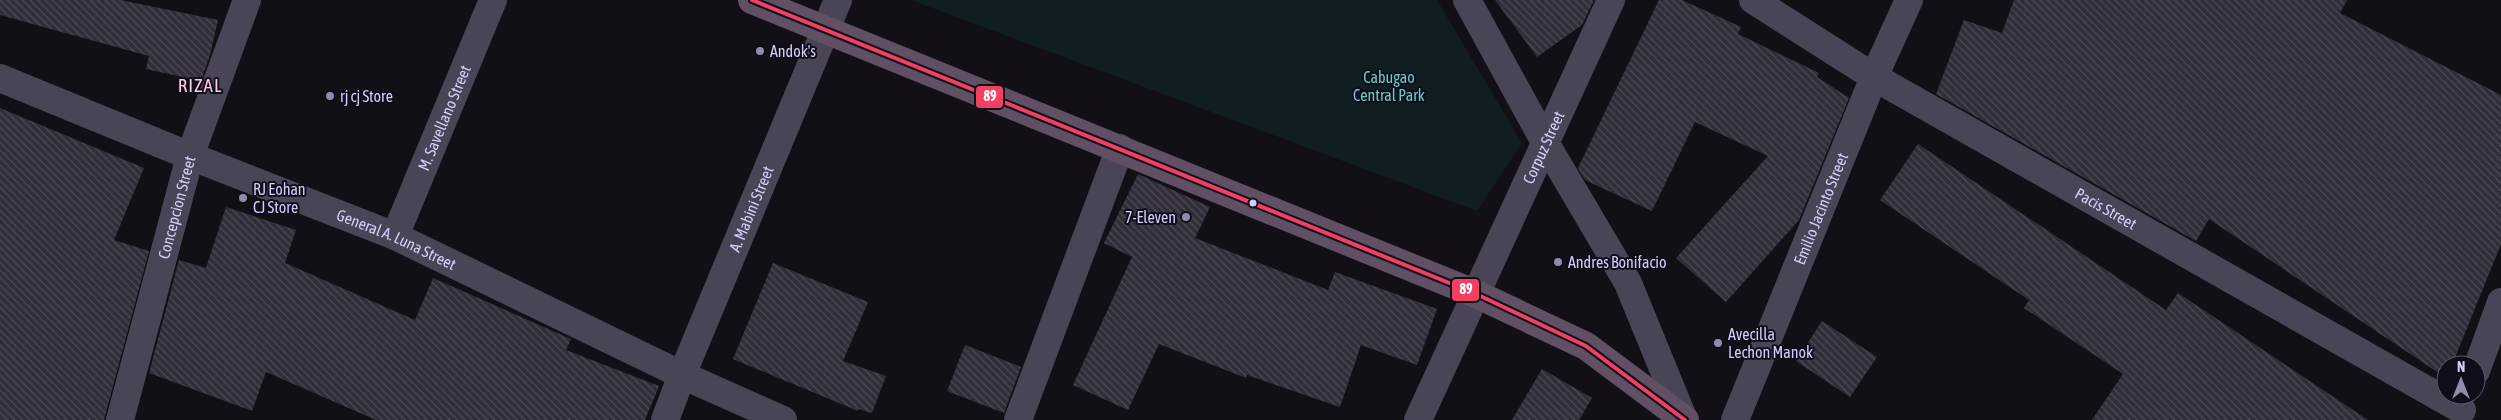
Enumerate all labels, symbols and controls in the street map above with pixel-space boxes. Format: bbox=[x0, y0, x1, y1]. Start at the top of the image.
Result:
place label: Andok's bbox=[770, 42, 816, 60]
marker: Andok's bbox=[754, 45, 766, 57]
street label: M. Savellano Street bbox=[414, 62, 474, 173]
park label: Cabugao Central Park bbox=[1353, 68, 1425, 104]
district label: RIZAL bbox=[178, 74, 222, 96]
line badge: 89 bbox=[975, 85, 1004, 109]
place label: rj cj Store bbox=[340, 87, 393, 106]
text: 89 bbox=[983, 88, 997, 104]
marker: rj cj Store bbox=[324, 90, 336, 102]
street label: Corpuz Street bbox=[1519, 108, 1568, 187]
street label: Emilio Jacinto Street bbox=[1790, 150, 1851, 267]
street label: Concepcion Street bbox=[154, 154, 199, 261]
street label: A. Mabini Street bbox=[725, 163, 777, 254]
place label: RJ Eohan CJ Store bbox=[253, 180, 306, 216]
street label: Pacis Street bbox=[2072, 184, 2140, 233]
marker: RJ Eohan CJ Store bbox=[237, 192, 249, 204]
unlabelled marker bbox=[1248, 198, 1258, 208]
street label: General A. Luna Street bbox=[334, 205, 459, 273]
place label: 7-Eleven bbox=[1125, 208, 1176, 226]
marker: 7-Eleven bbox=[1180, 211, 1192, 223]
place label: Andres Bonifacio bbox=[1568, 253, 1667, 271]
marker: Andres Bonifacio bbox=[1552, 256, 1564, 268]
line badge: 89 bbox=[1451, 278, 1480, 302]
text: 89 bbox=[1459, 281, 1473, 297]
place label: Avecilla Lechon Manok bbox=[1728, 325, 1813, 361]
marker: Avecilla Lechon Manok bbox=[1712, 337, 1724, 349]
north arrow bbox=[2436, 355, 2486, 405]
text: N bbox=[2457, 359, 2465, 375]

